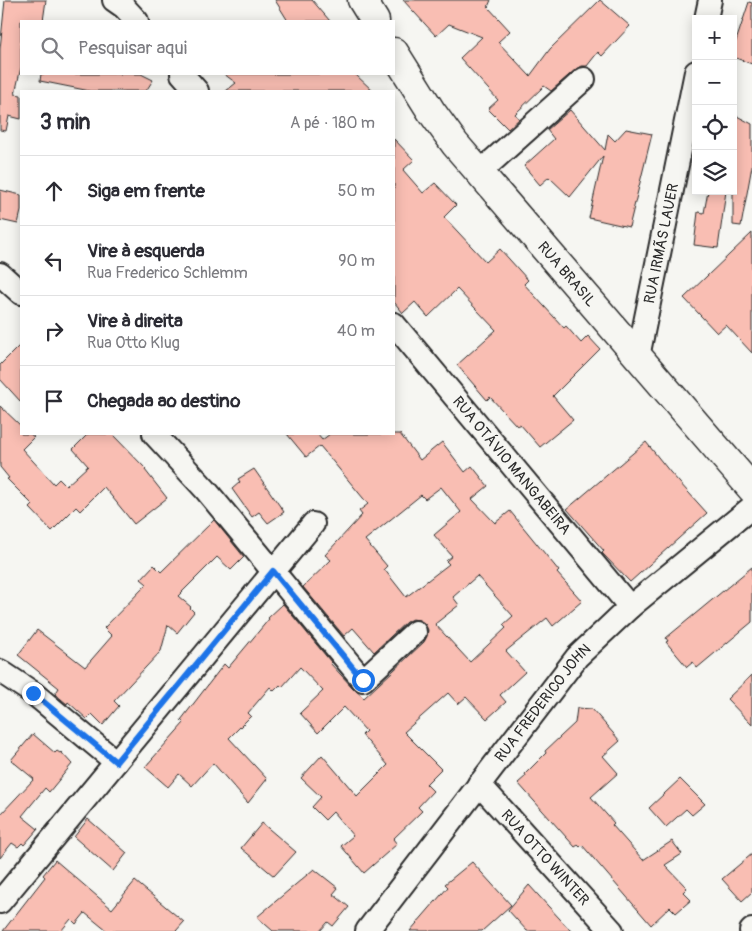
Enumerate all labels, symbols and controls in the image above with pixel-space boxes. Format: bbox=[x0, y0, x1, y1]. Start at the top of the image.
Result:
map controls bbox=[692, 15, 737, 195]
button: + bbox=[692, 15, 737, 60]
search box bbox=[20, 20, 395, 75]
icon: search bbox=[38, 34, 66, 62]
text: Pesquisar aqui bbox=[78, 36, 187, 60]
button: − bbox=[692, 60, 737, 105]
button: locate bbox=[692, 105, 737, 150]
text: 3 min bbox=[40, 109, 90, 136]
text: A pé · 180 m bbox=[290, 113, 375, 133]
button: layers bbox=[692, 150, 737, 195]
icon: ahead bbox=[40, 177, 68, 205]
text: Siga em frente bbox=[87, 179, 205, 203]
text: 50 m bbox=[338, 181, 375, 201]
street label: RUA IRMÃS LAUER bbox=[640, 181, 683, 305]
street label: RUA BRASIL bbox=[534, 237, 600, 311]
text: Vire à esquerda bbox=[87, 239, 205, 263]
icon: left bbox=[40, 247, 68, 275]
text: 90 m bbox=[338, 251, 375, 271]
text: Rua Frederico Schlemm bbox=[87, 263, 248, 283]
text: Vire à direita bbox=[87, 309, 183, 333]
icon: right bbox=[40, 317, 68, 345]
text: 40 m bbox=[337, 321, 375, 341]
text: Rua Otto Klug bbox=[87, 333, 180, 353]
icon: arrive bbox=[40, 387, 68, 415]
text: Chegada ao destino bbox=[87, 389, 240, 413]
street label: RUA OTÁVIO MANGABEIRA bbox=[449, 392, 575, 539]
street label: RUA FREDERICO JOHN bbox=[491, 640, 595, 766]
route start bbox=[352, 669, 375, 692]
route end bbox=[22, 682, 45, 705]
street label: RUA OTTO WINTER bbox=[497, 806, 594, 909]

